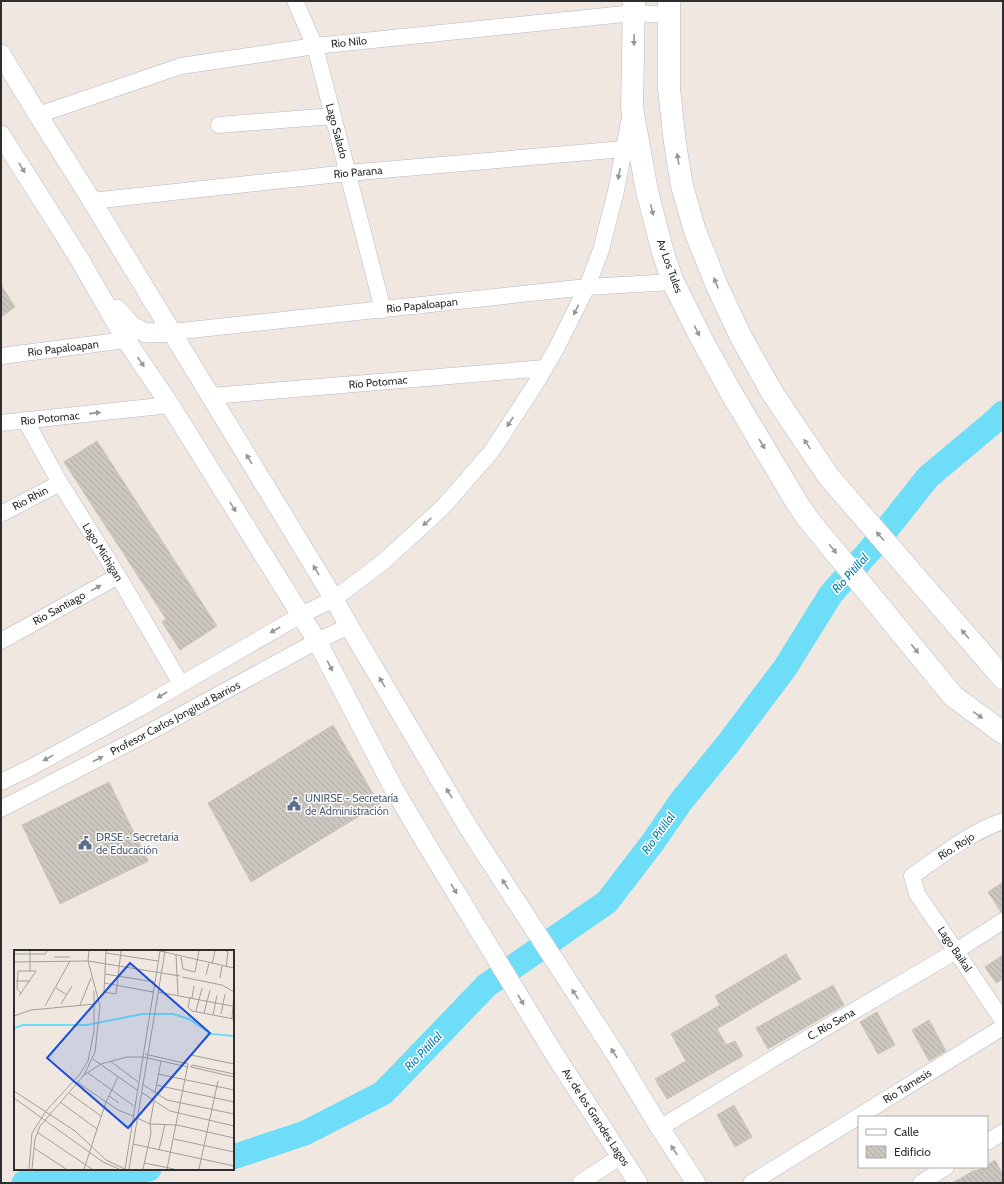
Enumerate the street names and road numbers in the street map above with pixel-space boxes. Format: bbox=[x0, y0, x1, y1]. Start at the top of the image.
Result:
street label: Rio Nilo bbox=[330, 33, 368, 51]
street label: Lago Salado bbox=[323, 102, 351, 160]
street label: Rio Parana bbox=[333, 163, 384, 181]
street label: Av Los Tules bbox=[654, 237, 686, 295]
street label: Rio Papaloapan bbox=[386, 294, 458, 316]
street label: Rio Papaloapan bbox=[27, 337, 99, 359]
street label: Rio Potomac bbox=[348, 372, 408, 392]
street label: Rio Potomac bbox=[20, 408, 80, 428]
street label: Rio Rhin bbox=[10, 483, 50, 513]
street label: Lago Michigan bbox=[80, 520, 126, 584]
street label: Rio Santiago bbox=[30, 588, 88, 628]
street label: Profesor Carlos Jongitud Barrios bbox=[108, 678, 243, 758]
street label: Río. Rojo bbox=[935, 829, 977, 863]
street label: Lago Baikal bbox=[935, 924, 975, 975]
street label: C. Río Sena bbox=[805, 1004, 858, 1043]
street label: Av. de los Grandes Lagos bbox=[559, 1065, 633, 1169]
street label: Rio Tamesis bbox=[880, 1065, 934, 1106]

